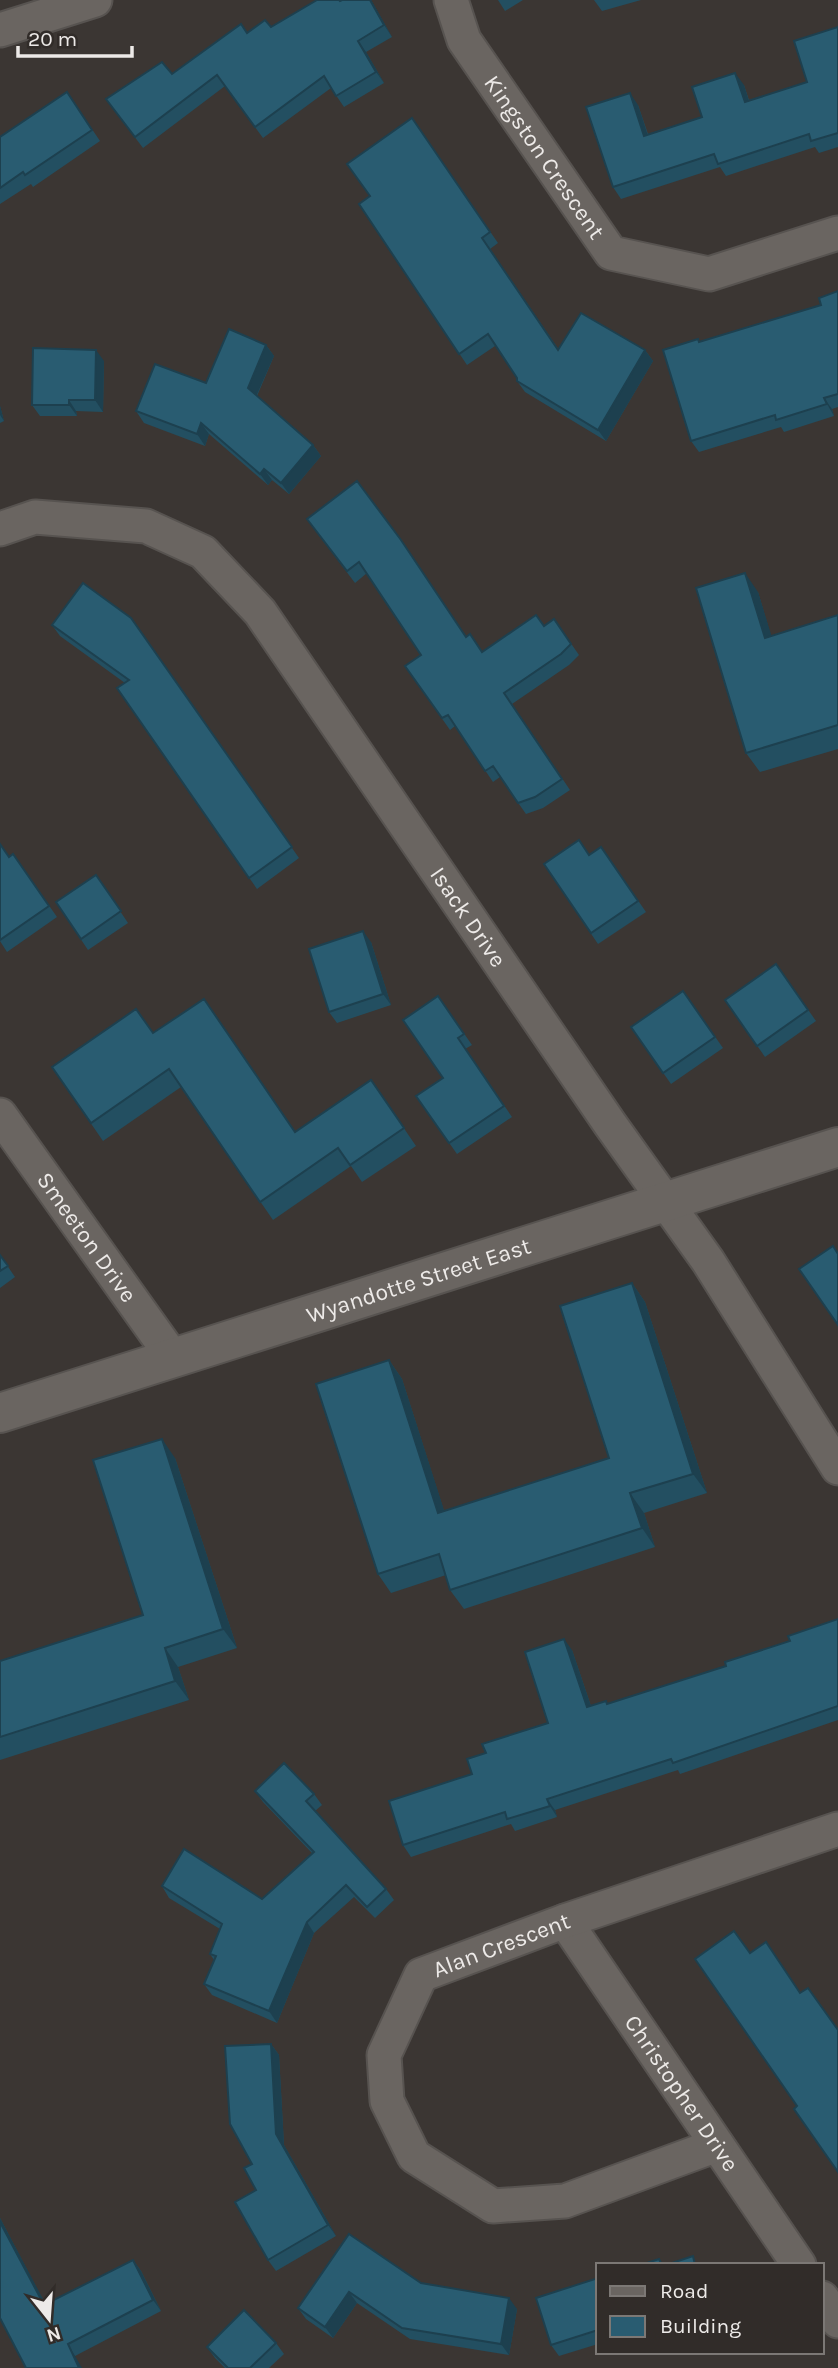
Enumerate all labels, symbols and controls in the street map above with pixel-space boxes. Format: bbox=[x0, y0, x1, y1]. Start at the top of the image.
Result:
scale bar bbox=[18, 14, 131, 58]
text: 20 m bbox=[28, 27, 77, 51]
street label: Kingston Crescent bbox=[479, 70, 611, 244]
street label: Isack Drive bbox=[425, 862, 512, 972]
street label: Smeeton Drive bbox=[32, 1167, 143, 1307]
street label: Wyandotte Street East bbox=[303, 1232, 534, 1328]
street label: Alan Crescent bbox=[429, 1907, 574, 1983]
street label: Christopher Drive bbox=[619, 2010, 745, 2176]
legend bbox=[596, 2263, 824, 2354]
text: Road bbox=[660, 2279, 708, 2303]
north arrow bbox=[14, 2284, 84, 2354]
text: Building bbox=[660, 2314, 741, 2338]
text: N bbox=[44, 2322, 63, 2347]

